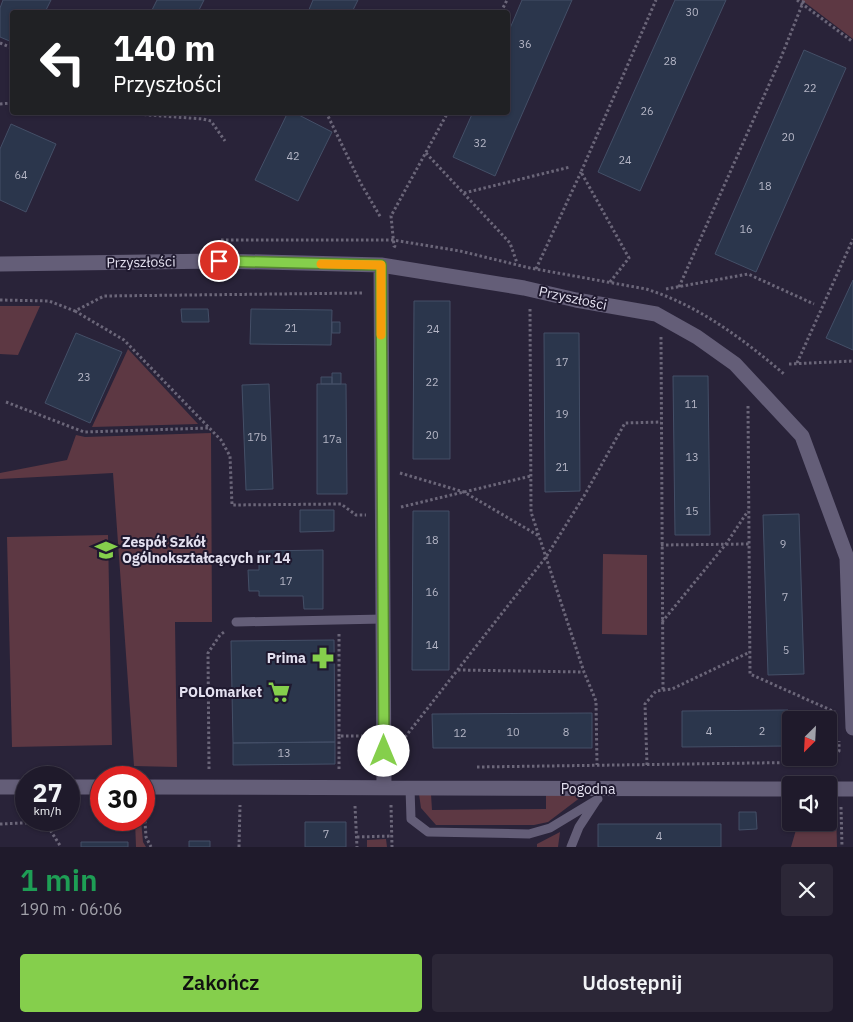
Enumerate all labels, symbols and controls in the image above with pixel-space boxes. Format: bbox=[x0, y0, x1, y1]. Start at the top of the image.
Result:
house number: 30 bbox=[685, 5, 699, 19]
text: 140 m bbox=[113, 25, 216, 71]
icon: left bbox=[30, 30, 95, 95]
house number: 36 bbox=[518, 37, 532, 51]
house number: 28 bbox=[663, 54, 677, 68]
text: Przyszłości bbox=[113, 69, 222, 98]
house number: 22 bbox=[803, 81, 817, 95]
house number: 26 bbox=[640, 104, 654, 118]
house number: 20 bbox=[781, 130, 795, 144]
house number: 32 bbox=[473, 136, 487, 150]
house number: 42 bbox=[286, 149, 300, 163]
house number: 24 bbox=[618, 153, 632, 167]
house number: 64 bbox=[14, 168, 28, 182]
house number: 18 bbox=[758, 179, 772, 193]
house number: 16 bbox=[739, 222, 753, 236]
pin bbox=[198, 240, 240, 282]
icon: arrive bbox=[205, 247, 233, 275]
street label: Przyszłości bbox=[106, 252, 176, 272]
street label: Przyszłości bbox=[537, 282, 609, 314]
house number: 21 bbox=[284, 321, 298, 335]
house number: 24 bbox=[426, 322, 440, 336]
house number: 17 bbox=[555, 355, 569, 369]
house number: 23 bbox=[77, 370, 91, 384]
house number: 22 bbox=[425, 375, 439, 389]
house number: 11 bbox=[684, 397, 698, 411]
house number: 19 bbox=[555, 407, 569, 421]
house number: 20 bbox=[425, 428, 439, 442]
house number: 17b bbox=[247, 430, 267, 444]
house number: 17a bbox=[322, 432, 342, 446]
house number: 13 bbox=[685, 450, 699, 464]
house number: 21 bbox=[555, 460, 569, 474]
house number: 15 bbox=[685, 504, 699, 518]
place label: Zespół Szkół Ogólnokształcących nr 14 bbox=[122, 533, 291, 567]
house number: 18 bbox=[425, 533, 439, 547]
school or university icon: Zespół Szkół Ogólnokształcących nr 14 bbox=[93, 537, 119, 563]
house number: 9 bbox=[780, 537, 786, 551]
house number: 17 bbox=[279, 574, 293, 588]
house number: 16 bbox=[425, 585, 439, 599]
house number: 7 bbox=[782, 590, 788, 604]
house number: 14 bbox=[425, 638, 439, 652]
house number: 5 bbox=[783, 643, 789, 657]
pharmacy icon: Prima bbox=[310, 645, 336, 671]
place label: Prima bbox=[267, 649, 306, 667]
supermarket icon: POLOmarket bbox=[266, 679, 292, 705]
place label: POLOmarket bbox=[179, 683, 262, 701]
north arrow bbox=[782, 711, 838, 766]
map controls bbox=[782, 711, 837, 831]
position arrow bbox=[357, 724, 409, 776]
house number: 4 bbox=[706, 724, 713, 738]
house number: 2 bbox=[759, 724, 765, 738]
house number: 10 bbox=[506, 725, 520, 739]
house number: 8 bbox=[563, 725, 569, 739]
house number: 12 bbox=[453, 726, 467, 740]
house number: 13 bbox=[277, 746, 291, 760]
speed limit sign: 30 bbox=[90, 766, 155, 831]
text: 27 bbox=[32, 776, 63, 809]
button: sound bbox=[782, 776, 837, 831]
street label: Pogodna bbox=[561, 780, 616, 798]
text: km/h bbox=[33, 803, 62, 818]
house number: 7 bbox=[323, 827, 329, 841]
house number: 4 bbox=[656, 829, 663, 843]
text: 1 min bbox=[20, 860, 98, 899]
button: close bbox=[781, 864, 833, 916]
text: 190 m · 06:06 bbox=[20, 899, 122, 919]
button: Zakończ bbox=[20, 954, 422, 1012]
button: Udostępnij bbox=[432, 954, 833, 1012]

